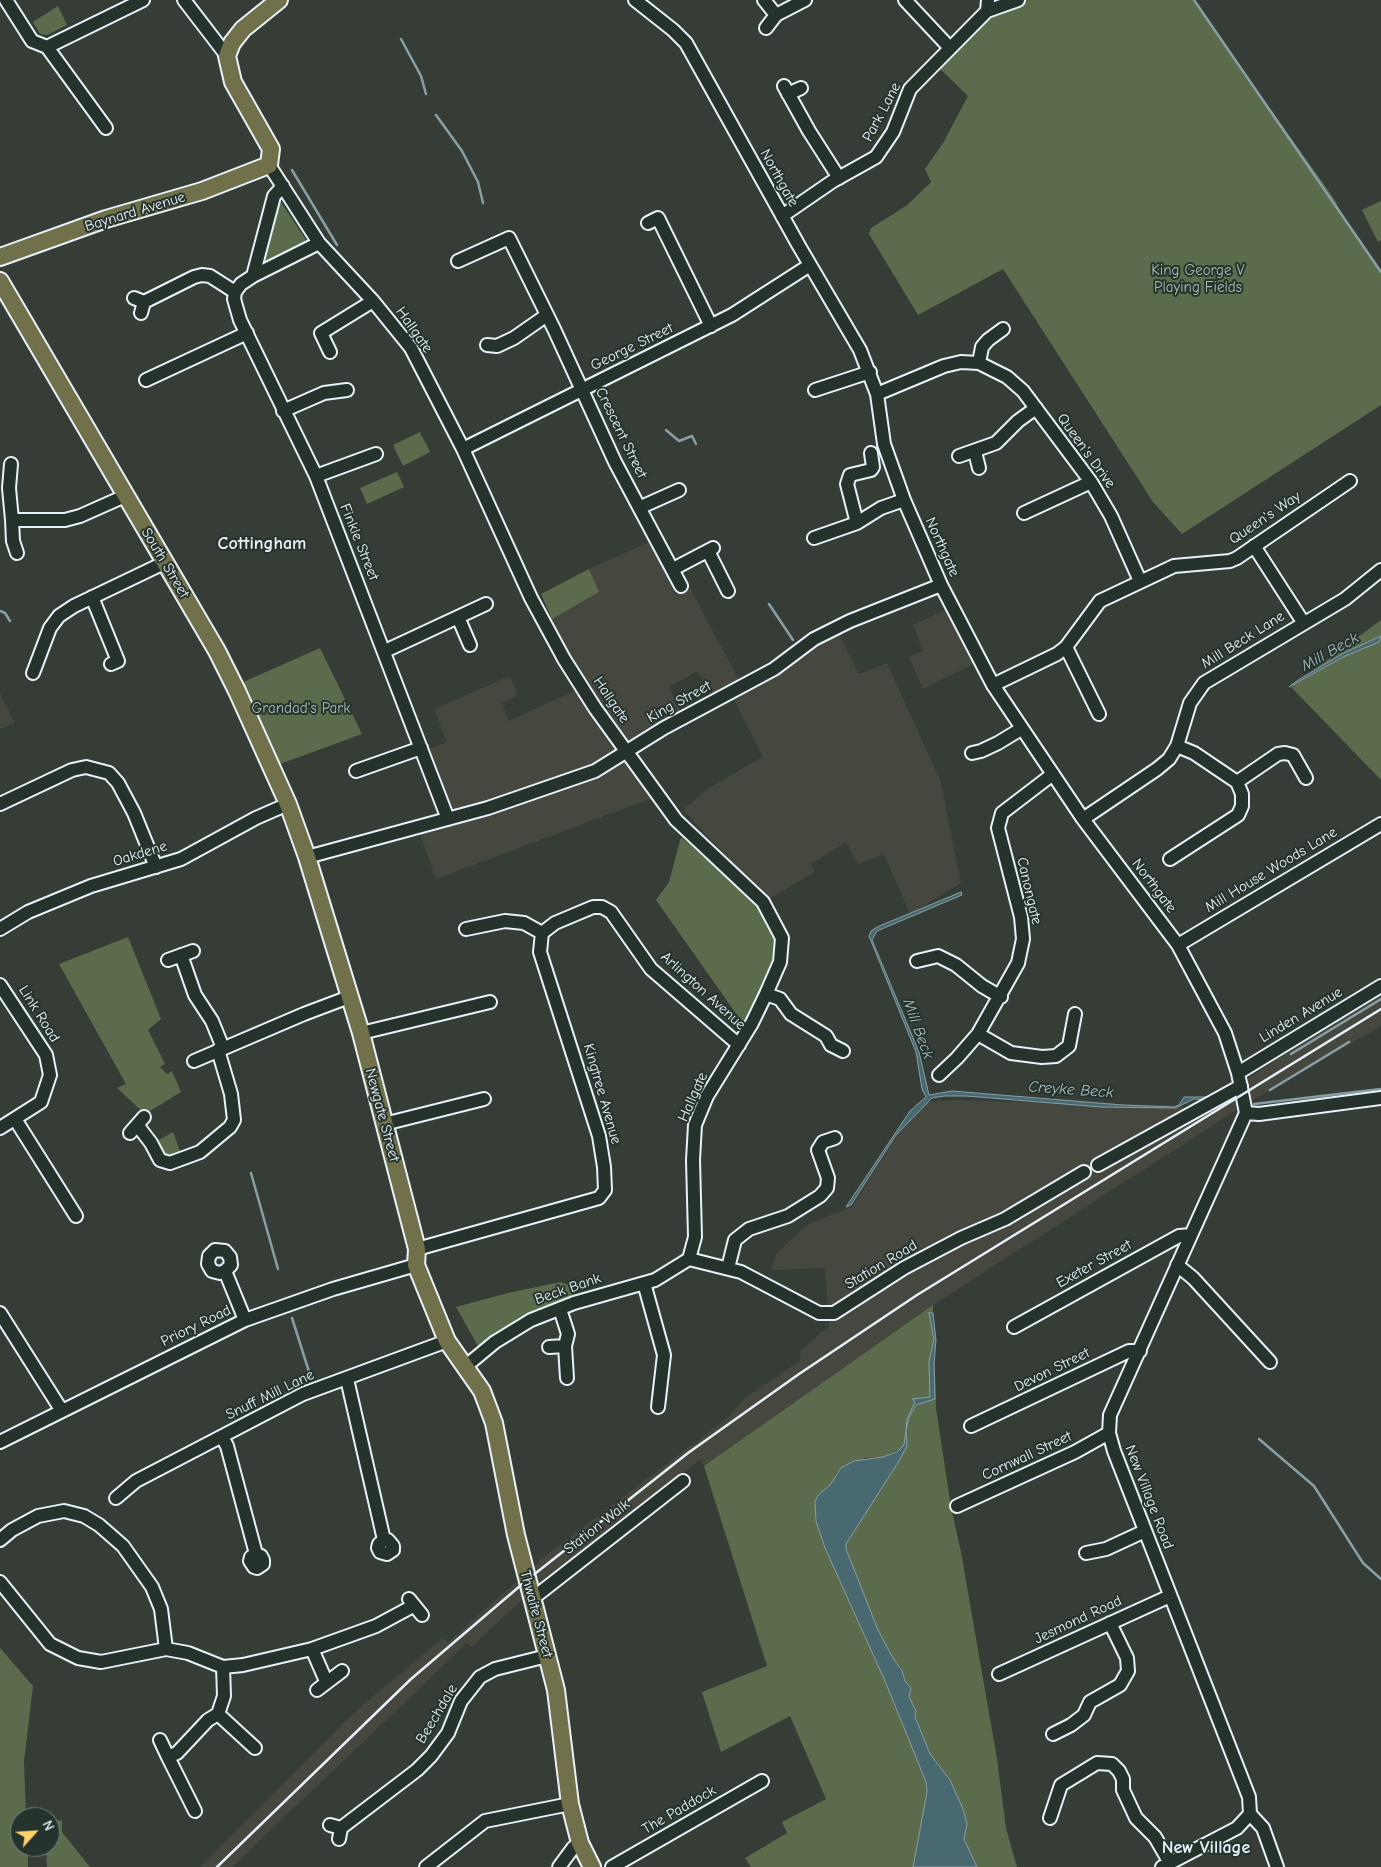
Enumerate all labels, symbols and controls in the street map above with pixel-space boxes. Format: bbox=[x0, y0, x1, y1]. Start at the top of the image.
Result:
street label: Park Lane bbox=[859, 79, 905, 145]
street label: Northgate bbox=[756, 146, 802, 210]
street label: Baynard Avenue bbox=[83, 188, 187, 236]
park label: King George V Playing Fields bbox=[1151, 262, 1245, 297]
street label: Hallgate bbox=[392, 303, 436, 357]
street label: George Street bbox=[588, 319, 676, 375]
street label: Crescent Street bbox=[591, 385, 651, 481]
street label: Queen's Drive bbox=[1053, 410, 1119, 492]
street label: Queen's Way bbox=[1226, 488, 1304, 548]
street label: Finkle Street bbox=[335, 501, 383, 583]
street label: Northgate bbox=[921, 514, 963, 580]
street label: South Street bbox=[137, 525, 193, 601]
district label: Cottingham bbox=[218, 533, 306, 555]
street label: Mill Beck Lane bbox=[1198, 607, 1288, 673]
water label: Mill Beck bbox=[1298, 628, 1362, 676]
street label: Hallgate bbox=[589, 673, 633, 727]
street label: King Street bbox=[644, 677, 714, 727]
park label: Grandad's Park bbox=[252, 700, 350, 718]
street label: Mill House Woods Lane bbox=[1202, 823, 1340, 917]
street label: Oakdene bbox=[111, 837, 169, 871]
street label: Northgate bbox=[1128, 855, 1180, 917]
street label: Canongate bbox=[1013, 856, 1045, 926]
street label: Arlington Avenue bbox=[657, 948, 749, 1034]
street label: Link Road bbox=[14, 982, 64, 1046]
street label: Linden Avenue bbox=[1256, 983, 1346, 1047]
water label: Mill Beck bbox=[898, 996, 938, 1062]
street label: Kingtree Avenue bbox=[579, 1042, 625, 1146]
street label: Newgate Street bbox=[361, 1066, 403, 1164]
street label: Hallgate bbox=[674, 1069, 712, 1125]
water label: Creyke Beck bbox=[1028, 1077, 1114, 1103]
street label: Station Road bbox=[842, 1236, 920, 1294]
street label: Exeter Street bbox=[1053, 1236, 1135, 1292]
street label: Beck Bank bbox=[532, 1269, 604, 1309]
street label: Priory Road bbox=[158, 1301, 234, 1351]
street label: Devon Street bbox=[1011, 1344, 1093, 1396]
street label: Snuff Mill Lane bbox=[223, 1366, 317, 1424]
street label: Cornwall Street bbox=[979, 1427, 1075, 1485]
street label: New Village Road bbox=[1121, 1442, 1177, 1552]
street label: Station Walk bbox=[560, 1496, 634, 1558]
street label: Thwaite Street bbox=[516, 1568, 556, 1660]
street label: Jesmond Road bbox=[1031, 1592, 1125, 1648]
street label: Beechdale bbox=[412, 1681, 462, 1747]
street label: The Paddock bbox=[639, 1782, 719, 1838]
north arrow bbox=[10, 1807, 60, 1857]
text: N bbox=[38, 1818, 58, 1833]
district label: New Village bbox=[1162, 1837, 1250, 1859]

